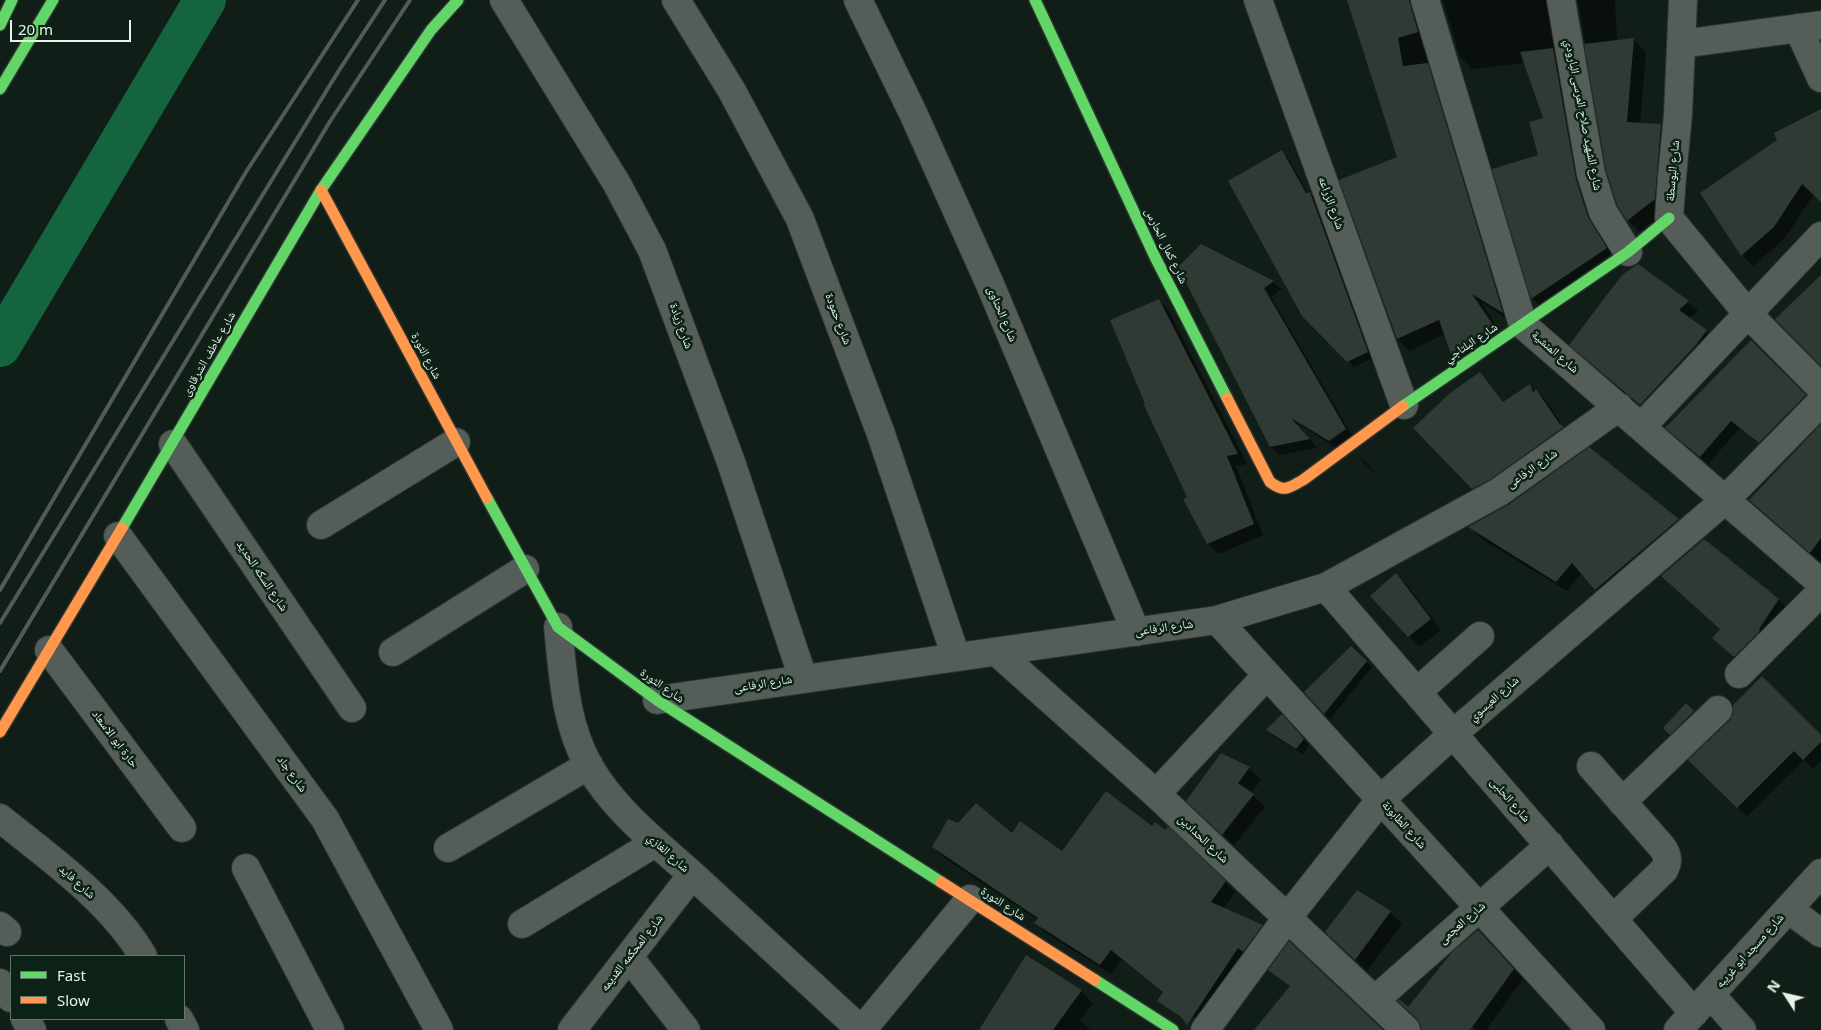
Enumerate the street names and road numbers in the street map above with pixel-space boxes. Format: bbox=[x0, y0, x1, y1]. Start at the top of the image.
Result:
street label: شارع الشهيد صلاح المرسى البارودي bbox=[1561, 38, 1605, 192]
street label: شارع البوسطة bbox=[1663, 140, 1683, 202]
street label: شارع الزراعه bbox=[1315, 175, 1347, 231]
street label: شارع كمال الحارس bbox=[1141, 206, 1191, 286]
street label: شارع الحناوى bbox=[984, 284, 1020, 344]
street label: شارع حمودة bbox=[822, 291, 854, 347]
street label: شارع زيادة bbox=[666, 301, 696, 351]
street label: شارع عاطف الشرقاوى bbox=[179, 309, 239, 399]
street label: شارع البلتاجي bbox=[1442, 320, 1500, 366]
street label: شارع المنشية bbox=[1529, 328, 1581, 376]
street label: شارع الثورة bbox=[408, 330, 444, 382]
street label: شارع الرفاعى bbox=[1504, 446, 1560, 492]
street label: شارع السكه الحديد bbox=[233, 538, 291, 614]
street label: شارع الرفاعى bbox=[1134, 617, 1194, 639]
street label: شارع الثورة bbox=[637, 666, 687, 706]
street label: شارع الرفاعى bbox=[733, 672, 793, 696]
street label: شارع العيسوي bbox=[1466, 673, 1522, 725]
street label: حارة ابو الاسعاد bbox=[89, 707, 141, 771]
street label: شارع جاد bbox=[274, 753, 310, 795]
street label: شارع الحلبى bbox=[1487, 775, 1533, 825]
street label: شارع الطابونة bbox=[1379, 798, 1429, 852]
street label: شارع الحدادين bbox=[1175, 812, 1231, 866]
street label: شارع الغازي bbox=[644, 830, 692, 876]
street label: شارع فايد bbox=[56, 862, 98, 902]
street label: شارع الثورة bbox=[978, 884, 1028, 924]
street label: شارع العجمى bbox=[1436, 899, 1488, 947]
street label: شارع مسجد ابو غريبه bbox=[1713, 911, 1787, 991]
street label: شارع المحكمه القديمه bbox=[598, 912, 666, 994]

